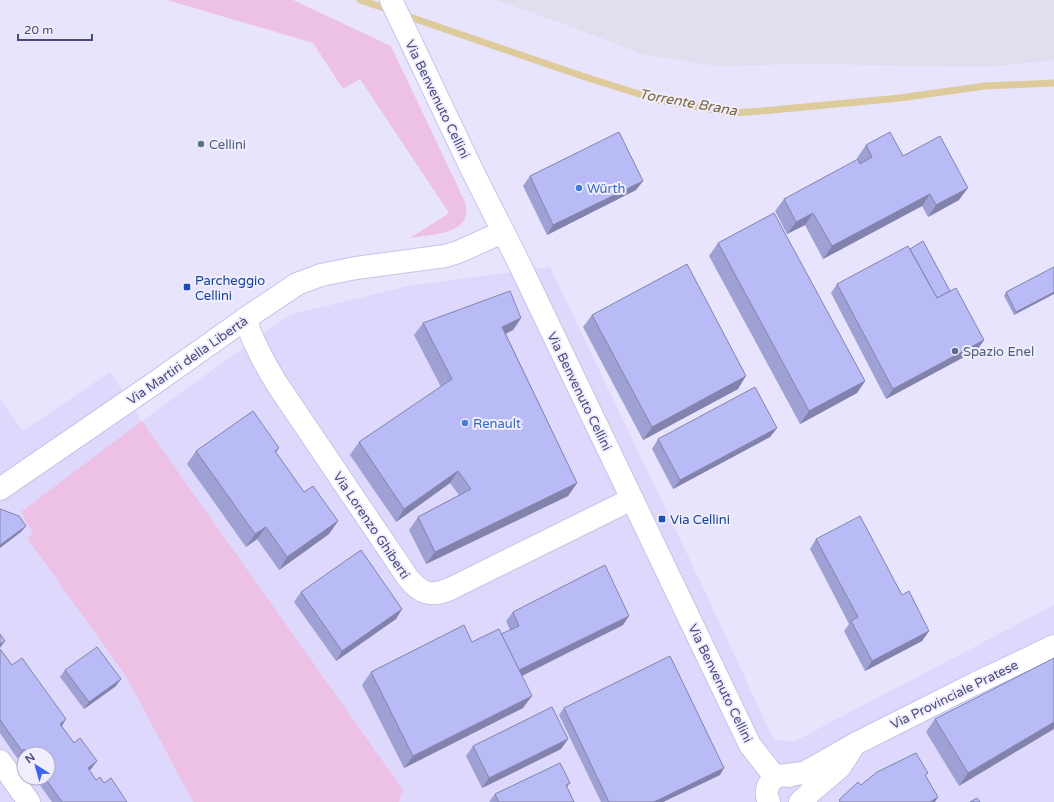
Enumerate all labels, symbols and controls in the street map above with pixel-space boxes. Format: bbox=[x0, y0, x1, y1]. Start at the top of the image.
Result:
scale bar bbox=[18, 16, 92, 42]
text: 20 m bbox=[24, 23, 53, 37]
street label: Via Benvenuto Cellini bbox=[401, 37, 473, 161]
water label: Torrente Brana bbox=[638, 86, 739, 120]
place label: Cellini bbox=[209, 137, 246, 153]
marker: Cellini bbox=[196, 139, 206, 149]
place label: Würth bbox=[587, 181, 625, 197]
marker: Würth bbox=[574, 183, 584, 193]
place label: Parcheggio Cellini bbox=[195, 273, 265, 304]
marker: Parcheggio Cellini bbox=[182, 282, 192, 292]
street label: Via Martiri della Libertà bbox=[124, 313, 251, 409]
street label: Via Benvenuto Cellini bbox=[543, 329, 615, 453]
place label: Spazio Enel bbox=[963, 344, 1034, 360]
marker: Spazio Enel bbox=[950, 346, 960, 356]
place label: Renault bbox=[473, 416, 521, 432]
marker: Renault bbox=[460, 418, 470, 428]
street label: Via Lorenzo Ghiberti bbox=[329, 469, 413, 582]
place label: Via Cellini bbox=[670, 512, 730, 528]
marker: Via Cellini bbox=[657, 514, 667, 524]
street label: Via Benvenuto Cellini bbox=[684, 621, 756, 745]
street label: Via Provinciale Pratese bbox=[888, 657, 1021, 733]
north arrow bbox=[16, 746, 56, 786]
text: N bbox=[23, 751, 38, 766]

